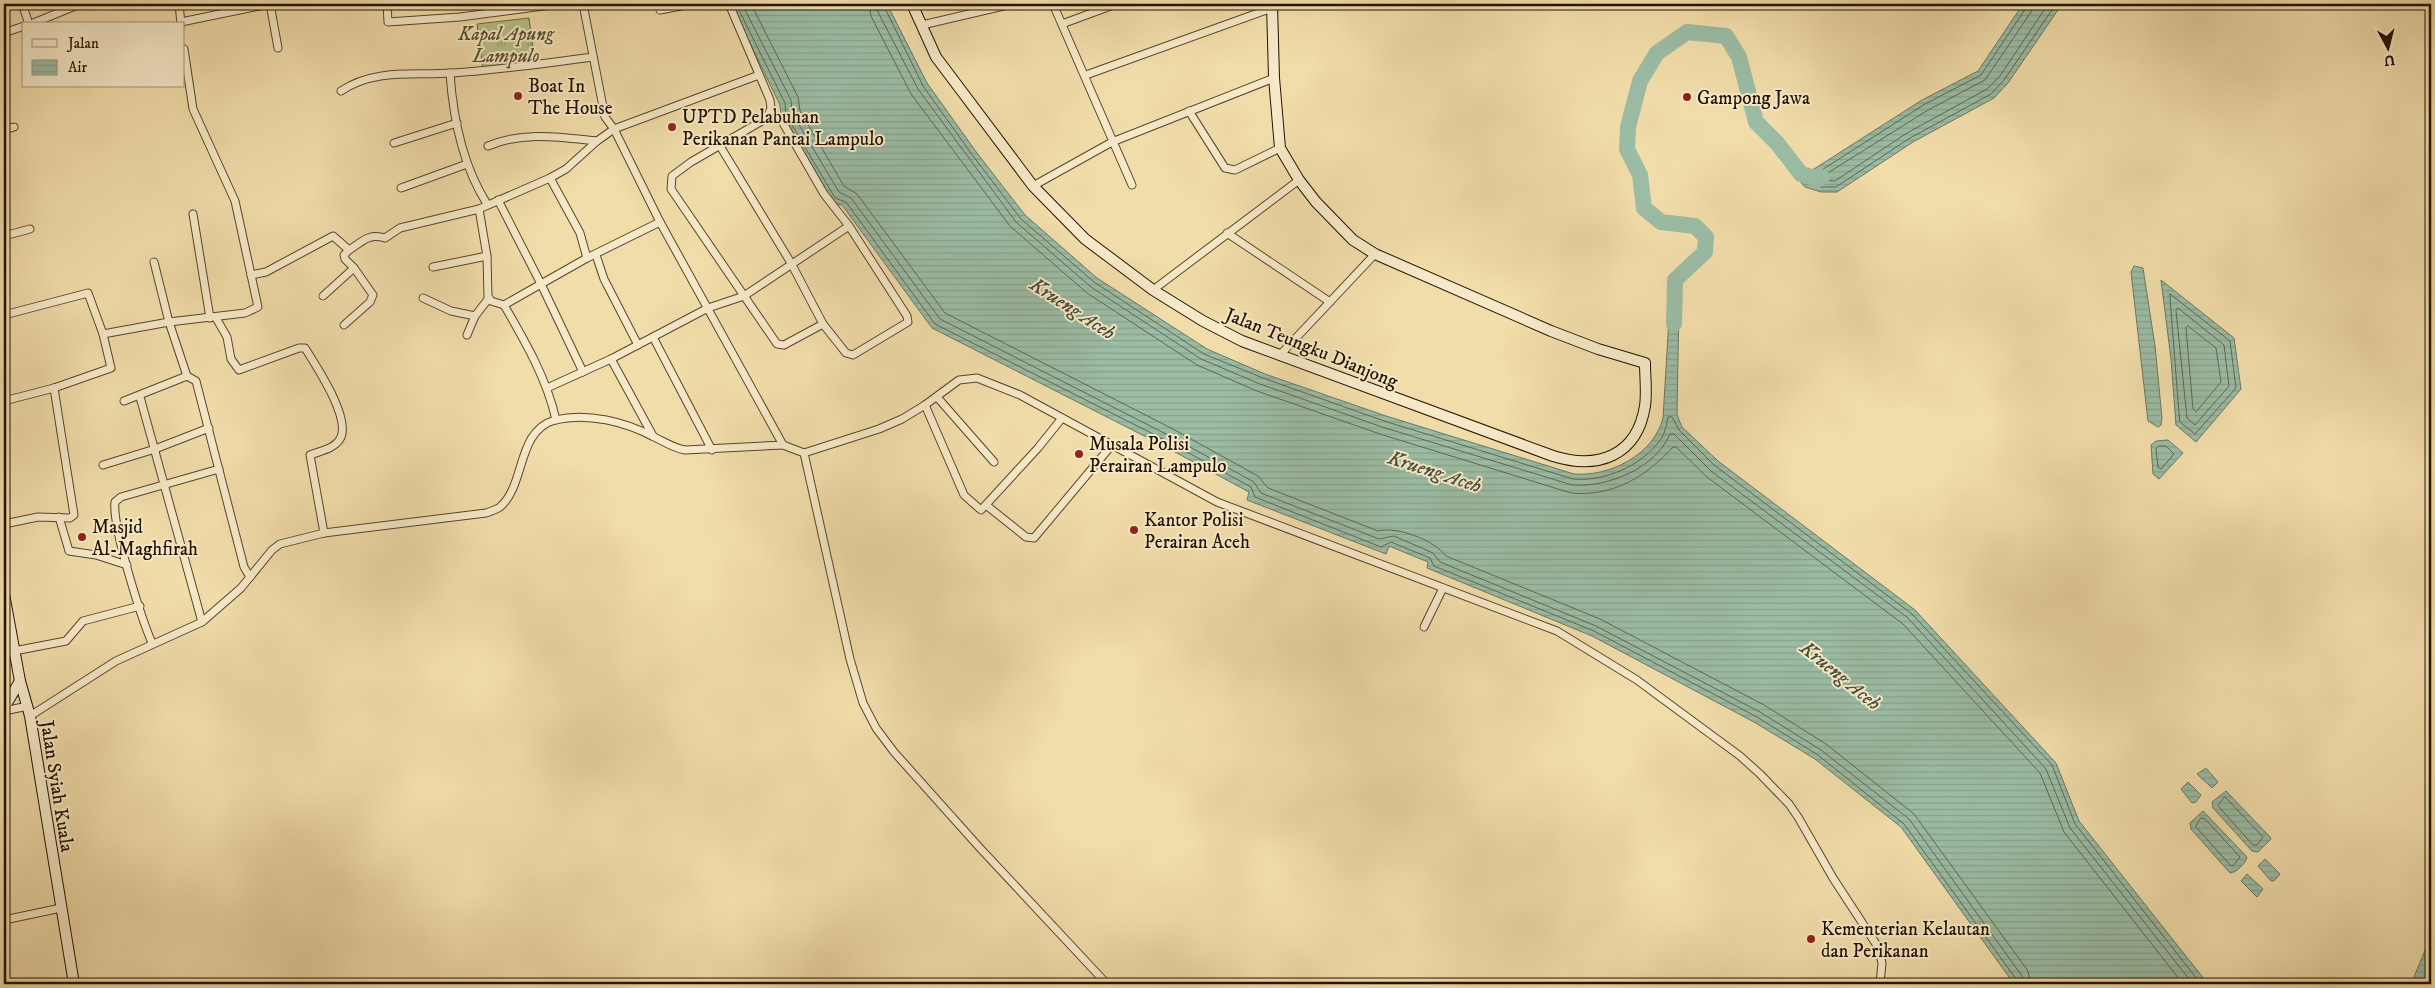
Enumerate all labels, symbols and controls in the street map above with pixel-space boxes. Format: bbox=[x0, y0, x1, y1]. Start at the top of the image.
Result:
legend bbox=[22, 22, 185, 88]
north arrow bbox=[2362, 22, 2412, 72]
park label: Kapal Apung Lampulo bbox=[457, 23, 555, 69]
text: Jalan bbox=[66, 34, 99, 53]
text: U bbox=[2383, 50, 2396, 70]
text: Air bbox=[68, 58, 87, 77]
place label: Boat In The House bbox=[528, 75, 613, 120]
place label: Gampong Jawa bbox=[1697, 87, 1810, 110]
marker: Boat In The House bbox=[512, 90, 524, 102]
marker: Gampong Jawa bbox=[1681, 91, 1693, 103]
place label: UPTD Pelabuhan Perikanan Pantai Lampulo bbox=[682, 106, 884, 151]
marker: UPTD Pelabuhan Perikanan Pantai Lampulo bbox=[666, 121, 678, 133]
water label: Krueng Aceh bbox=[1024, 272, 1120, 346]
street label: Jalan Teungku Dianjong bbox=[1220, 302, 1402, 394]
place label: Musala Polisi Perairan Lampulo bbox=[1089, 433, 1226, 478]
water label: Krueng Aceh bbox=[1384, 445, 1484, 499]
marker: Musala Polisi Perairan Lampulo bbox=[1073, 448, 1085, 460]
place label: Kantor Polisi Perairan Aceh bbox=[1144, 509, 1250, 554]
place label: Masjid Al-Maghfirah bbox=[92, 516, 198, 561]
marker: Kantor Polisi Perairan Aceh bbox=[1128, 524, 1140, 536]
marker: Masjid Al-Maghfirah bbox=[76, 531, 88, 543]
water label: Krueng Aceh bbox=[1794, 635, 1885, 716]
street label: Jalan Syiah Kuala bbox=[34, 717, 78, 854]
place label: Kementerian Kelautan dan Perikanan bbox=[1821, 918, 1990, 963]
marker: Kementerian Kelautan dan Perikanan bbox=[1805, 933, 1817, 945]

